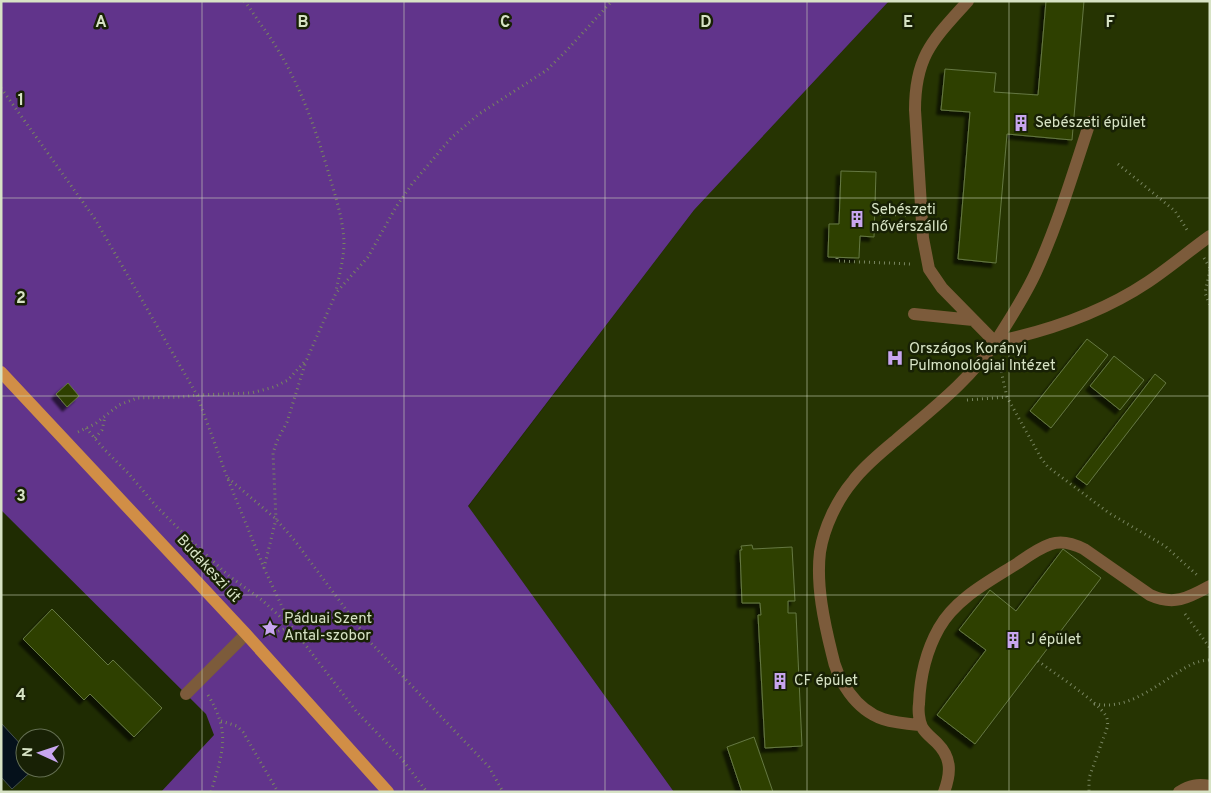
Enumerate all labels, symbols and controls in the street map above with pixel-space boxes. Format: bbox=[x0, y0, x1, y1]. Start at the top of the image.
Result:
text: A bbox=[95, 13, 107, 33]
text: B bbox=[297, 13, 309, 33]
text: C bbox=[500, 13, 510, 33]
text: D bbox=[700, 13, 712, 33]
text: E bbox=[903, 13, 913, 33]
text: F bbox=[1105, 13, 1115, 33]
text: 1 bbox=[18, 91, 24, 111]
building icon: Sebészeti épület bbox=[1011, 113, 1031, 133]
place label: Sebészeti épület bbox=[1035, 114, 1146, 133]
place label: Sebészeti nővérszálló bbox=[871, 201, 948, 237]
building icon: Sebészeti nővérszálló bbox=[847, 209, 867, 229]
text: 2 bbox=[16, 289, 26, 309]
place label: Országos Korányi Pulmonológiai Intézet bbox=[909, 340, 1056, 376]
hospital icon: Országos Korányi Pulmonológiai Intézet bbox=[885, 348, 905, 368]
text: 3 bbox=[16, 487, 26, 507]
street label: Budakeszi út bbox=[172, 531, 244, 607]
place label: Páduai Szent Antal-szobor bbox=[284, 610, 372, 646]
place icon: Páduai Szent Antal-szobor bbox=[260, 618, 280, 638]
building icon: J épület bbox=[1003, 630, 1023, 650]
place label: J épület bbox=[1027, 631, 1081, 650]
building icon: CF épület bbox=[770, 671, 790, 691]
place label: CF épület bbox=[794, 672, 858, 691]
text: 4 bbox=[16, 686, 26, 706]
north arrow bbox=[15, 728, 65, 778]
text: N bbox=[20, 747, 37, 758]

